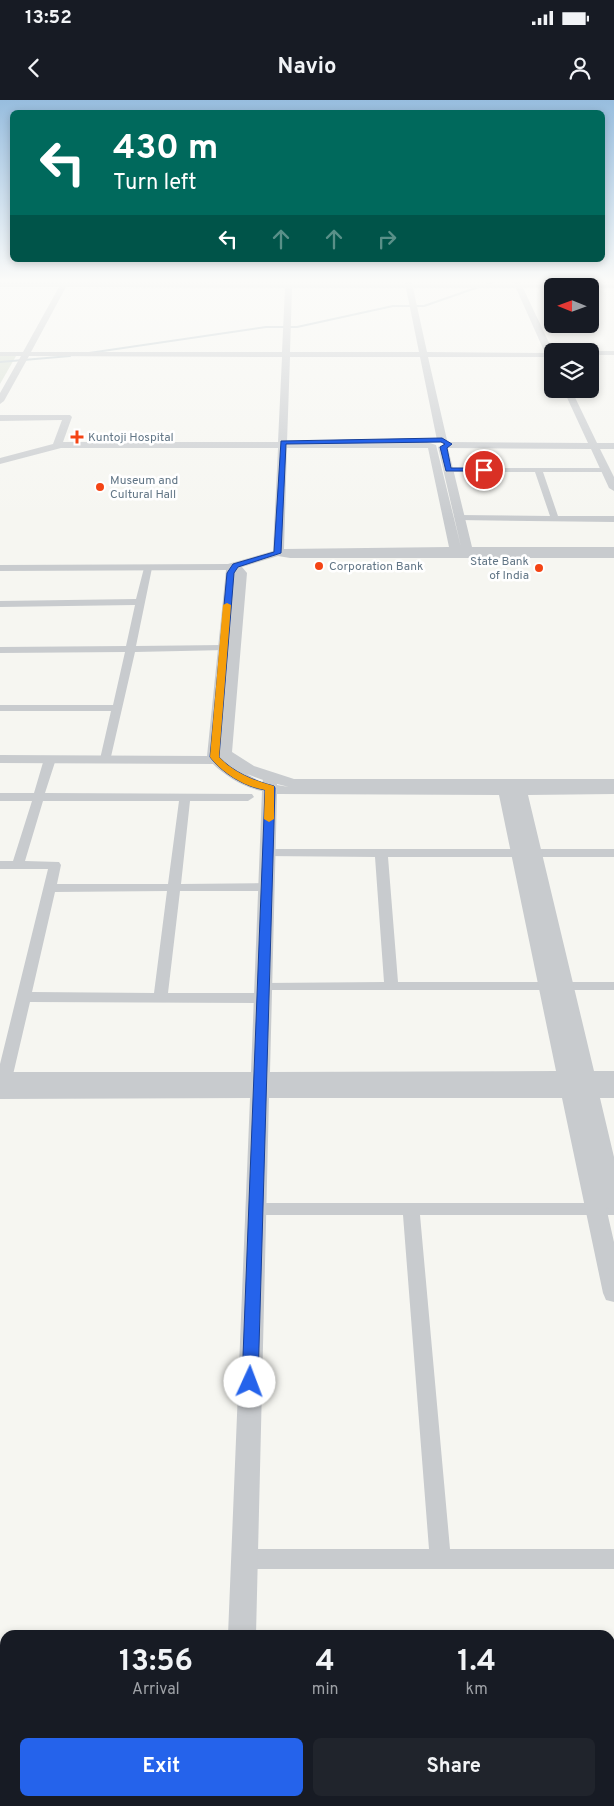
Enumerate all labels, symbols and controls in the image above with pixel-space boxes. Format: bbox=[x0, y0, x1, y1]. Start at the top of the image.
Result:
text: 13:52 bbox=[25, 6, 72, 30]
icon: back bbox=[20, 54, 48, 82]
text: Navio bbox=[278, 54, 336, 81]
icon: person bbox=[566, 54, 594, 82]
text: 430 m bbox=[113, 127, 218, 171]
icon: left bbox=[30, 130, 95, 195]
text: Turn left bbox=[113, 170, 196, 197]
icon: left bbox=[214, 225, 242, 253]
icon: ahead bbox=[267, 225, 295, 253]
icon: ahead bbox=[320, 225, 348, 253]
icon: right bbox=[373, 225, 401, 253]
north arrow bbox=[544, 278, 599, 332]
map controls bbox=[544, 278, 599, 398]
button: layers bbox=[544, 343, 599, 398]
marker: Kuntoji Hospital bbox=[70, 430, 84, 444]
place label: Kuntoji Hospital bbox=[88, 430, 174, 446]
pin bbox=[463, 449, 505, 491]
icon: arrive bbox=[470, 456, 498, 484]
place label: Museum and Cultural Hall bbox=[110, 473, 178, 503]
marker: Museum and Cultural Hall bbox=[94, 481, 106, 493]
place label: State Bank of India bbox=[470, 554, 529, 584]
place label: Corporation Bank bbox=[329, 559, 423, 575]
marker: Corporation Bank bbox=[313, 560, 325, 572]
marker: State Bank of India bbox=[533, 562, 545, 574]
position arrow bbox=[223, 1355, 275, 1407]
text: 13:56 bbox=[119, 1644, 193, 1681]
text: 4 bbox=[316, 1644, 335, 1681]
text: 1.4 bbox=[457, 1644, 496, 1681]
text: Arrival bbox=[132, 1680, 180, 1700]
text: min bbox=[312, 1680, 338, 1700]
text: km bbox=[466, 1680, 488, 1700]
button: Exit bbox=[20, 1738, 303, 1796]
button: Share bbox=[313, 1738, 595, 1796]

